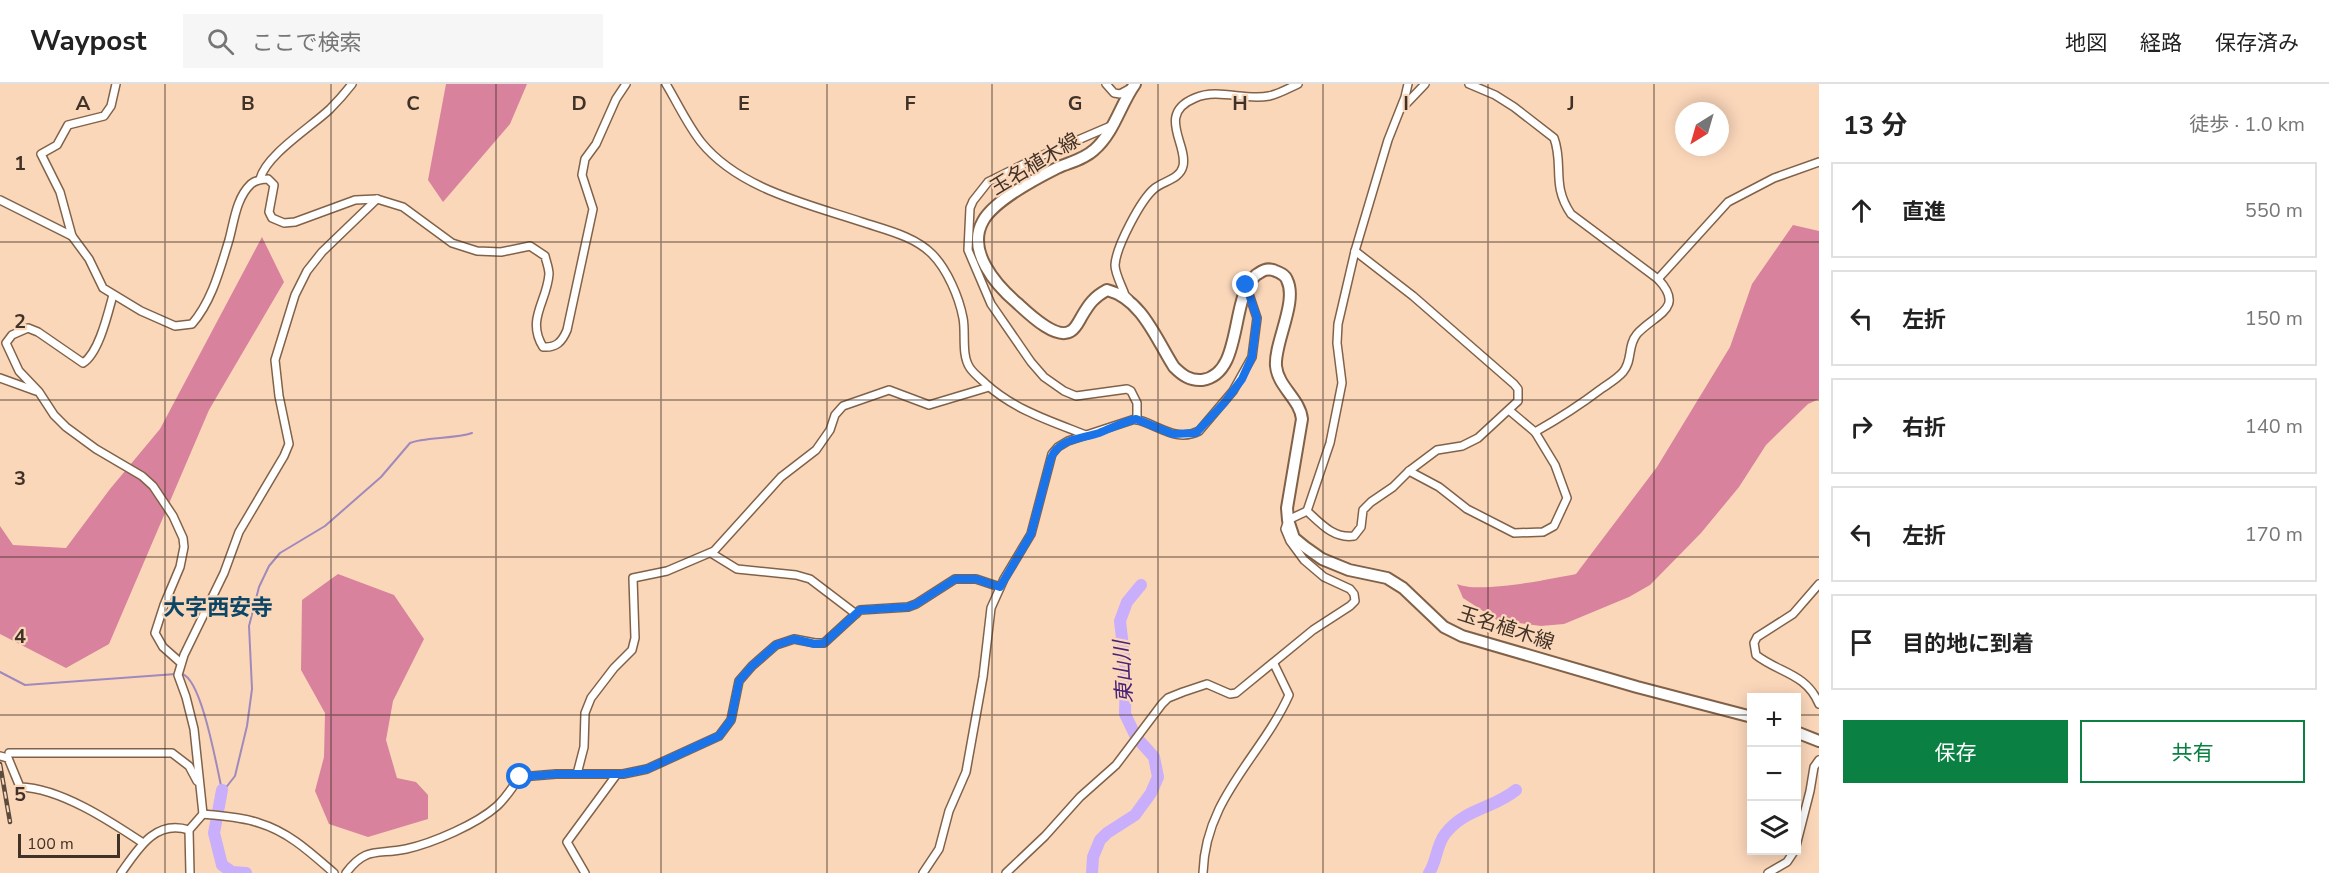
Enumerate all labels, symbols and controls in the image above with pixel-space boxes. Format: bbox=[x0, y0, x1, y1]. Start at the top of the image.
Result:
search box bbox=[183, 14, 603, 68]
text: Waypost bbox=[30, 22, 147, 60]
icon: search bbox=[204, 25, 237, 58]
text: ここで検索 bbox=[252, 28, 362, 58]
text: 地図 bbox=[2065, 29, 2107, 57]
text: 経路 bbox=[2140, 29, 2182, 57]
text: 保存済み bbox=[2215, 29, 2299, 57]
text: A bbox=[76, 90, 91, 117]
text: B bbox=[241, 90, 255, 117]
text: C bbox=[406, 90, 420, 117]
text: D bbox=[571, 90, 587, 117]
text: E bbox=[738, 90, 750, 117]
text: F bbox=[904, 90, 916, 117]
text: G bbox=[1068, 90, 1082, 117]
text: H bbox=[1232, 90, 1248, 117]
text: I bbox=[1403, 90, 1409, 117]
text: J bbox=[1566, 90, 1575, 117]
north arrow bbox=[1675, 102, 1729, 156]
text: 13 分 bbox=[1843, 108, 1907, 143]
text: 徒歩 · 1.0 km bbox=[2189, 111, 2305, 138]
street label: 玉名植木線 bbox=[985, 127, 1085, 201]
text: 1 bbox=[14, 150, 26, 177]
icon: ahead bbox=[1845, 194, 1878, 227]
text: 直進 bbox=[1902, 197, 1946, 227]
text: 550 m bbox=[2245, 197, 2303, 224]
route end bbox=[1232, 271, 1258, 297]
icon: left bbox=[1845, 302, 1878, 335]
text: 左折 bbox=[1902, 305, 1946, 335]
text: 150 m bbox=[2245, 305, 2303, 332]
text: 2 bbox=[14, 308, 26, 335]
icon: right bbox=[1845, 410, 1878, 443]
text: 右折 bbox=[1902, 413, 1946, 443]
text: 140 m bbox=[2245, 413, 2303, 440]
text: 3 bbox=[14, 465, 26, 492]
icon: left bbox=[1845, 518, 1878, 551]
text: 左折 bbox=[1902, 521, 1946, 551]
text: 170 m bbox=[2245, 521, 2303, 548]
district label: 大字西安寺 bbox=[163, 593, 273, 623]
street label: 玉名植木線 bbox=[1454, 600, 1558, 656]
text: 4 bbox=[14, 623, 26, 650]
icon: arrive bbox=[1845, 626, 1878, 659]
text: 目的地に到着 bbox=[1902, 629, 2034, 659]
water label: 東山川 bbox=[1107, 638, 1139, 704]
map controls bbox=[1747, 693, 1801, 855]
button: + bbox=[1747, 693, 1801, 747]
button: 保存 bbox=[1843, 720, 2068, 783]
button: 共有 bbox=[2080, 720, 2305, 783]
button: − bbox=[1747, 747, 1801, 801]
route start bbox=[506, 763, 532, 789]
text: 5 bbox=[14, 781, 26, 808]
button: layers bbox=[1747, 801, 1801, 855]
scale bar bbox=[18, 831, 120, 858]
text: 100 m bbox=[27, 833, 74, 855]

